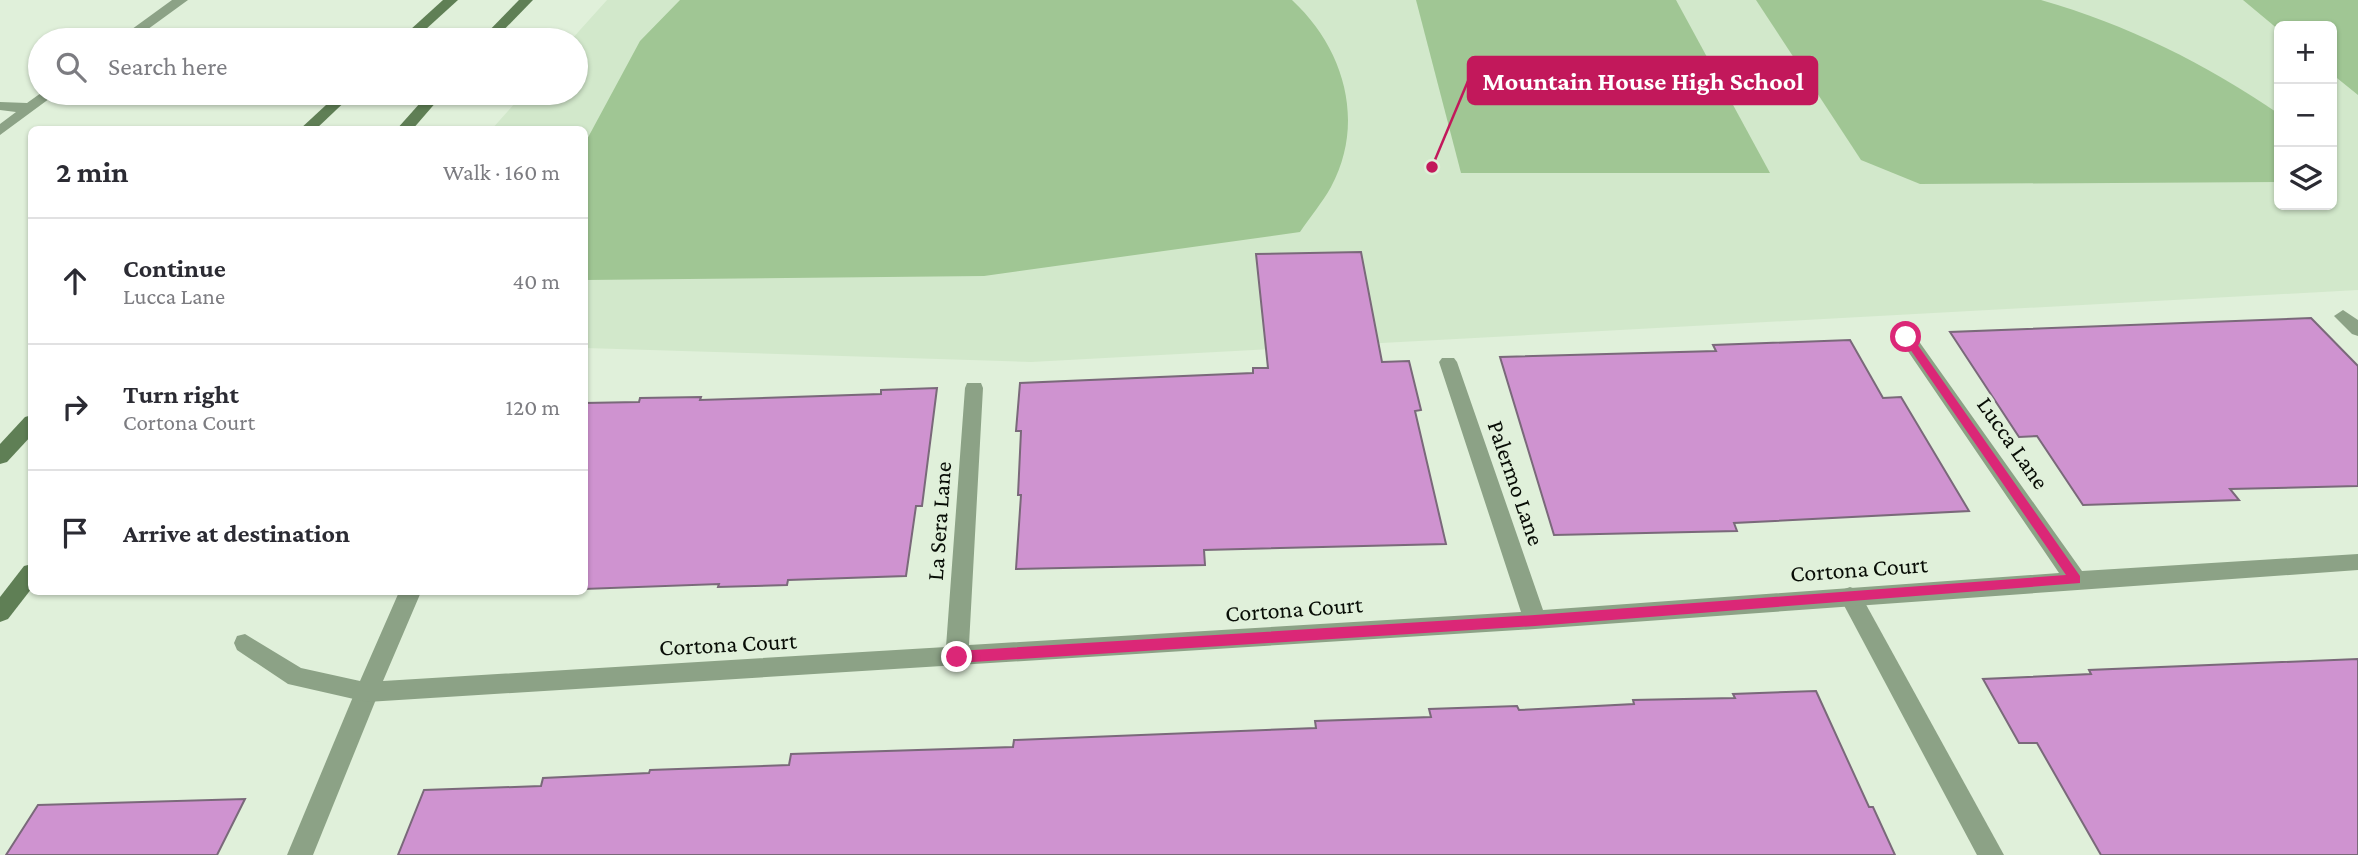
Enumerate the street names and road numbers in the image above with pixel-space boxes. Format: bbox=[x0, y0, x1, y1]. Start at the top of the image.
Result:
street label: Lucca Lane bbox=[1972, 391, 2055, 494]
street label: Palermo Lane bbox=[1482, 417, 1550, 549]
street label: La Sera Lane bbox=[921, 460, 956, 582]
street label: Cortona Court bbox=[1789, 550, 1930, 587]
street label: Cortona Court bbox=[1224, 590, 1365, 627]
street label: Cortona Court bbox=[658, 626, 799, 661]

